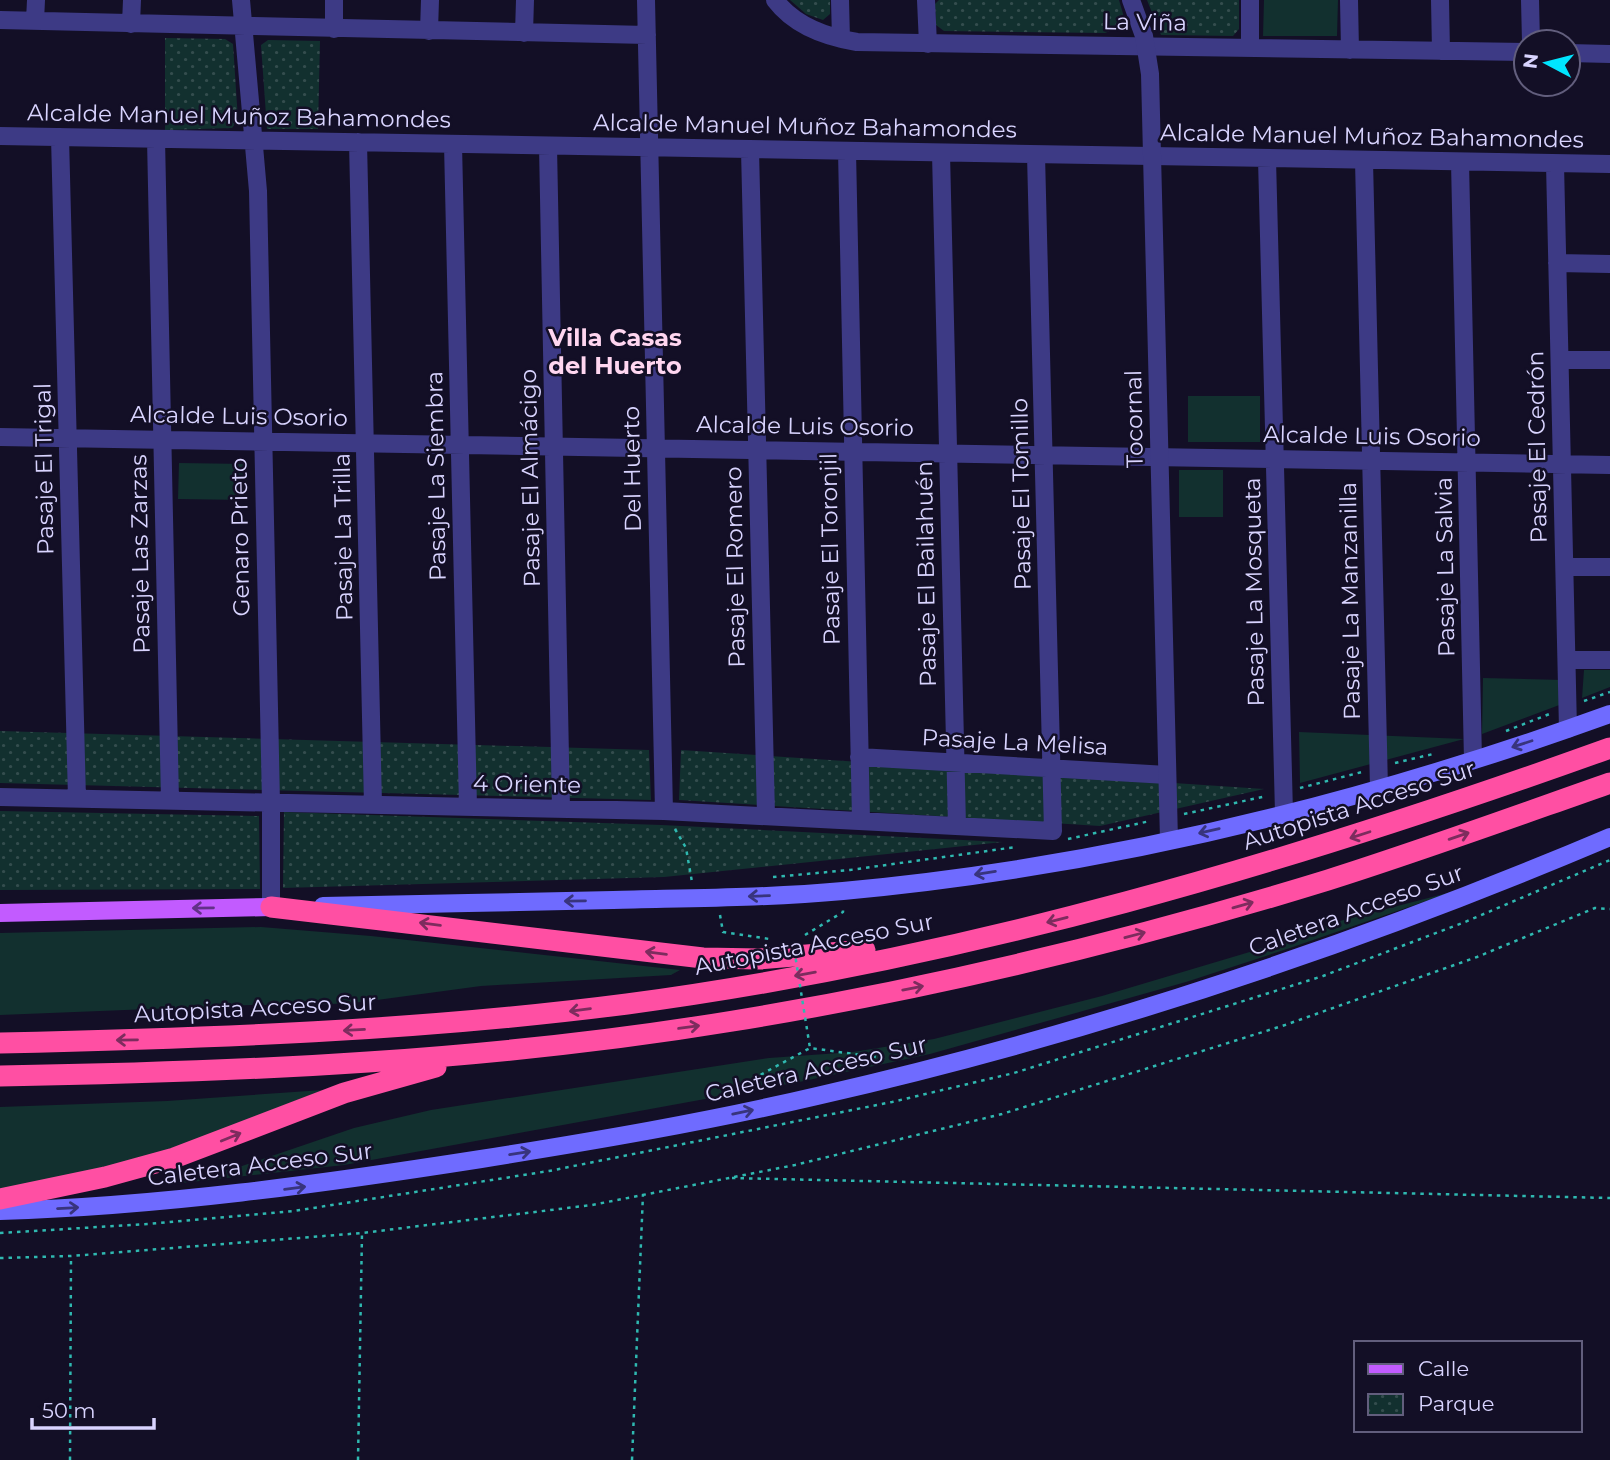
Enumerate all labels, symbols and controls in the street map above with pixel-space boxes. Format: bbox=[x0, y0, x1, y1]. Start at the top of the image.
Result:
street label: La Viña bbox=[1103, 7, 1187, 37]
north arrow bbox=[1512, 28, 1582, 98]
text: N bbox=[1518, 52, 1543, 70]
street label: Alcalde Manuel Muñoz Bahamondes bbox=[27, 98, 451, 134]
street label: Alcalde Manuel Muñoz Bahamondes bbox=[593, 108, 1017, 144]
street label: Alcalde Manuel Muñoz Bahamondes bbox=[1160, 118, 1584, 154]
district label: Villa Casas del Huerto bbox=[547, 323, 682, 380]
street label: Pasaje El Cedrón bbox=[1521, 351, 1553, 543]
street label: Pasaje El Almácigo bbox=[514, 369, 546, 587]
street label: Tocornal bbox=[1119, 370, 1149, 468]
street label: Pasaje La Siembra bbox=[420, 371, 452, 581]
street label: Pasaje El Trigal bbox=[29, 383, 59, 555]
street label: Pasaje El Tomillo bbox=[1005, 398, 1037, 590]
street label: Alcalde Luis Osorio bbox=[130, 400, 348, 432]
street label: Del Huerto bbox=[617, 406, 647, 532]
street label: Alcalde Luis Osorio bbox=[696, 410, 914, 442]
street label: Alcalde Luis Osorio bbox=[1263, 420, 1481, 452]
street label: Pasaje La Trilla bbox=[328, 453, 358, 621]
street label: Pasaje El Toronjil bbox=[814, 453, 846, 645]
street label: Pasaje Las Zarzas bbox=[124, 454, 156, 654]
street label: Genaro Prieto bbox=[225, 457, 255, 617]
street label: Pasaje El Bailahuén bbox=[910, 461, 942, 687]
street label: Pasaje El Romero bbox=[719, 466, 751, 668]
street label: Pasaje La Mosqueta bbox=[1238, 477, 1270, 707]
street label: Pasaje La Salvia bbox=[1429, 477, 1461, 657]
street label: Pasaje La Manzanilla bbox=[1334, 482, 1366, 720]
street label: Pasaje La Melisa bbox=[921, 723, 1109, 761]
one-way arrow bbox=[1512, 739, 1534, 751]
street label: Autopista Acceso Sur bbox=[1239, 754, 1479, 856]
street label: 4 Oriente bbox=[473, 769, 581, 799]
one-way arrow bbox=[1198, 825, 1221, 838]
one-way arrow bbox=[1448, 829, 1470, 841]
one-way arrow bbox=[1350, 830, 1372, 842]
street label: Caletera Acceso Sur bbox=[1245, 858, 1467, 962]
one-way arrow bbox=[974, 867, 997, 880]
one-way arrow bbox=[748, 890, 771, 903]
one-way arrow bbox=[564, 894, 587, 907]
one-way arrow bbox=[1232, 898, 1254, 911]
one-way arrow bbox=[192, 901, 215, 915]
street label: Autopista Acceso Sur bbox=[692, 907, 936, 981]
one-way arrow bbox=[1046, 914, 1069, 927]
one-way arrow bbox=[419, 918, 442, 931]
one-way arrow bbox=[1123, 928, 1146, 941]
one-way arrow bbox=[645, 947, 668, 960]
one-way arrow bbox=[794, 968, 817, 981]
one-way arrow bbox=[901, 980, 924, 994]
street label: Autopista Acceso Sur bbox=[133, 988, 377, 1028]
one-way arrow bbox=[570, 1003, 592, 1016]
one-way arrow bbox=[678, 1021, 700, 1034]
one-way arrow bbox=[343, 1024, 366, 1037]
street label: Caletera Acceso Sur bbox=[702, 1030, 930, 1108]
one-way arrow bbox=[115, 1034, 138, 1047]
one-way arrow bbox=[731, 1105, 754, 1119]
one-way arrow bbox=[220, 1130, 241, 1143]
street label: Caletera Acceso Sur bbox=[146, 1136, 374, 1192]
one-way arrow bbox=[508, 1146, 530, 1159]
one-way arrow bbox=[283, 1181, 306, 1194]
one-way arrow bbox=[56, 1201, 79, 1214]
legend bbox=[1354, 1341, 1582, 1432]
text: Calle bbox=[1418, 1356, 1469, 1381]
scale bar bbox=[32, 1386, 154, 1430]
text: Parque bbox=[1418, 1391, 1494, 1416]
text: 50 m bbox=[42, 1398, 96, 1423]

